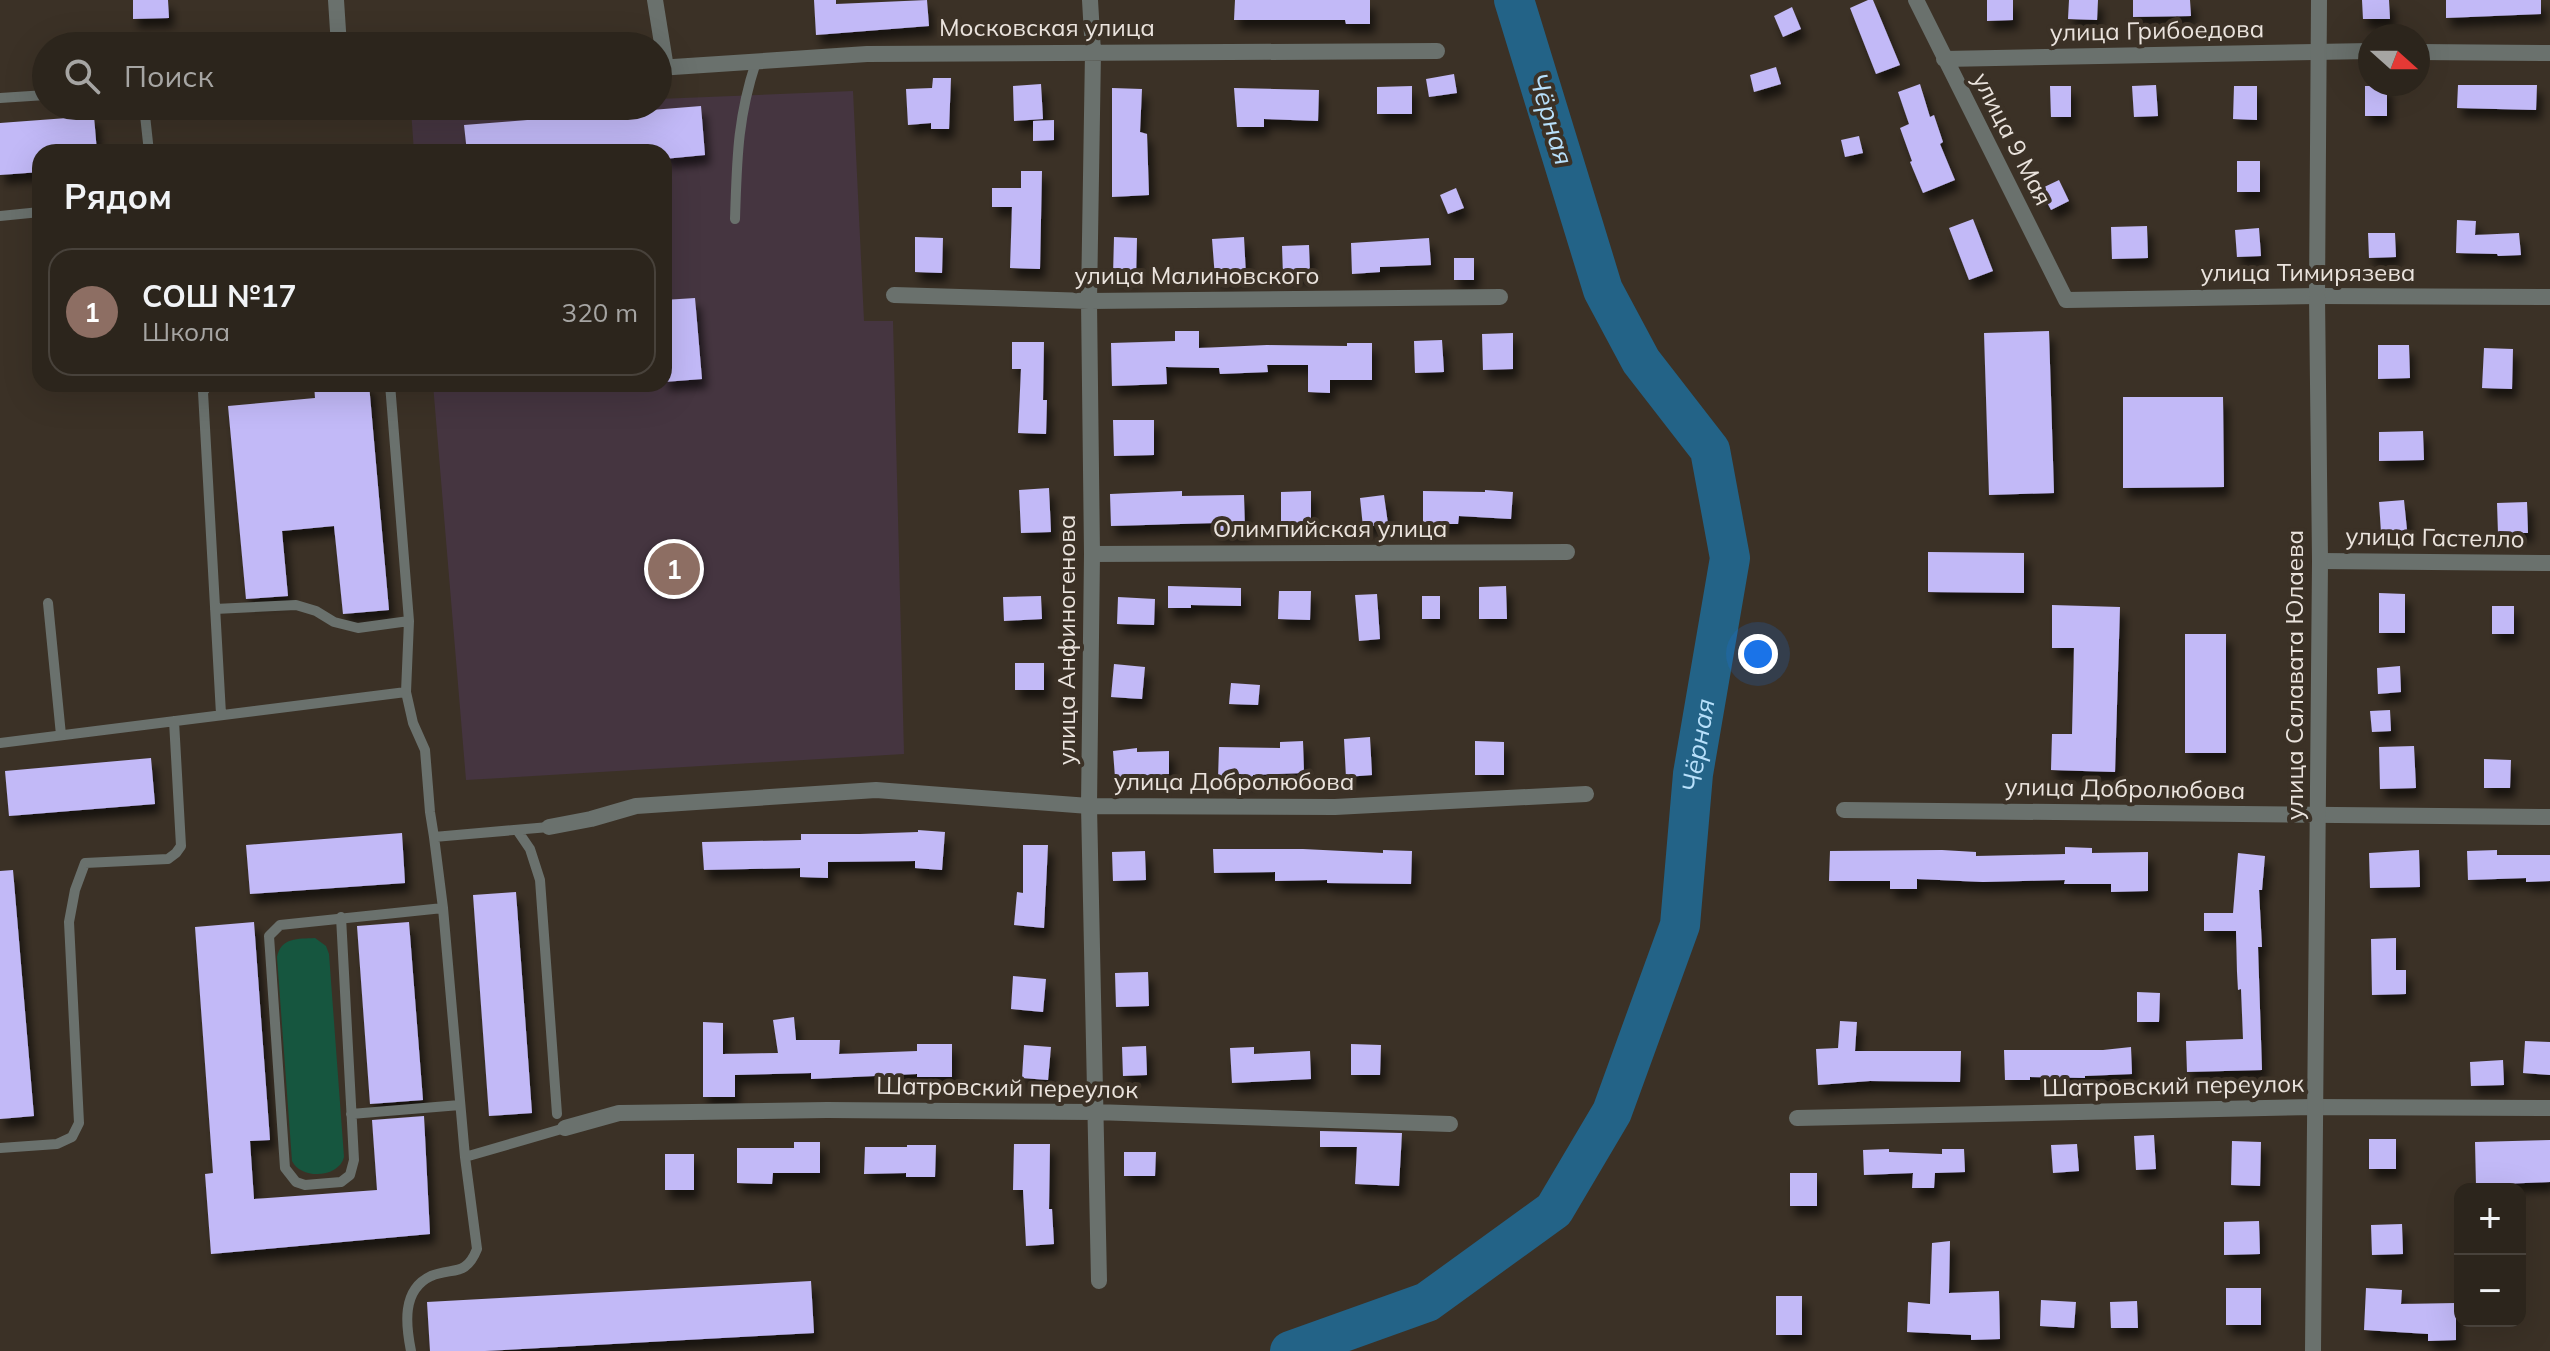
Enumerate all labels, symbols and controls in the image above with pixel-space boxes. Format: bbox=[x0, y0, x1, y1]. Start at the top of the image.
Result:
street label: Московская улица bbox=[939, 12, 1155, 42]
street label: улица Грибоедова bbox=[2050, 13, 2264, 47]
north arrow bbox=[2358, 24, 2430, 96]
search box bbox=[32, 32, 672, 120]
icon: search bbox=[60, 54, 104, 98]
text: Поиск bbox=[124, 57, 214, 95]
street label: улица 9 Мая bbox=[1967, 67, 2059, 210]
water label: Чёрная bbox=[1522, 69, 1581, 169]
text: Рядом bbox=[64, 175, 172, 218]
street label: улица Тимирязева bbox=[2201, 257, 2415, 287]
street label: улица Малиновского bbox=[1074, 260, 1320, 290]
text: СОШ №17 bbox=[142, 277, 296, 315]
text: 1 bbox=[84, 296, 100, 329]
text: 320 m bbox=[562, 296, 638, 329]
text: Школа bbox=[142, 315, 230, 348]
street label: Олимпийская улица bbox=[1213, 513, 1447, 543]
street label: улица Анфиногенова bbox=[1051, 515, 1081, 765]
street label: улица Гастелло bbox=[2345, 520, 2525, 554]
street label: улица Салавата Юлаева bbox=[2279, 530, 2309, 820]
pin: 1 bbox=[648, 539, 700, 599]
your location bbox=[1738, 634, 1778, 674]
water label: Чёрная bbox=[1675, 696, 1722, 793]
street label: улица Добролюбова bbox=[1114, 766, 1354, 796]
street label: улица Добролюбова bbox=[2004, 771, 2246, 805]
street label: Шатровский переулок bbox=[2042, 1068, 2304, 1102]
street label: Шатровский переулок bbox=[876, 1070, 1138, 1104]
map controls bbox=[2454, 1183, 2526, 1327]
button: + bbox=[2454, 1183, 2526, 1255]
button: − bbox=[2454, 1255, 2526, 1327]

